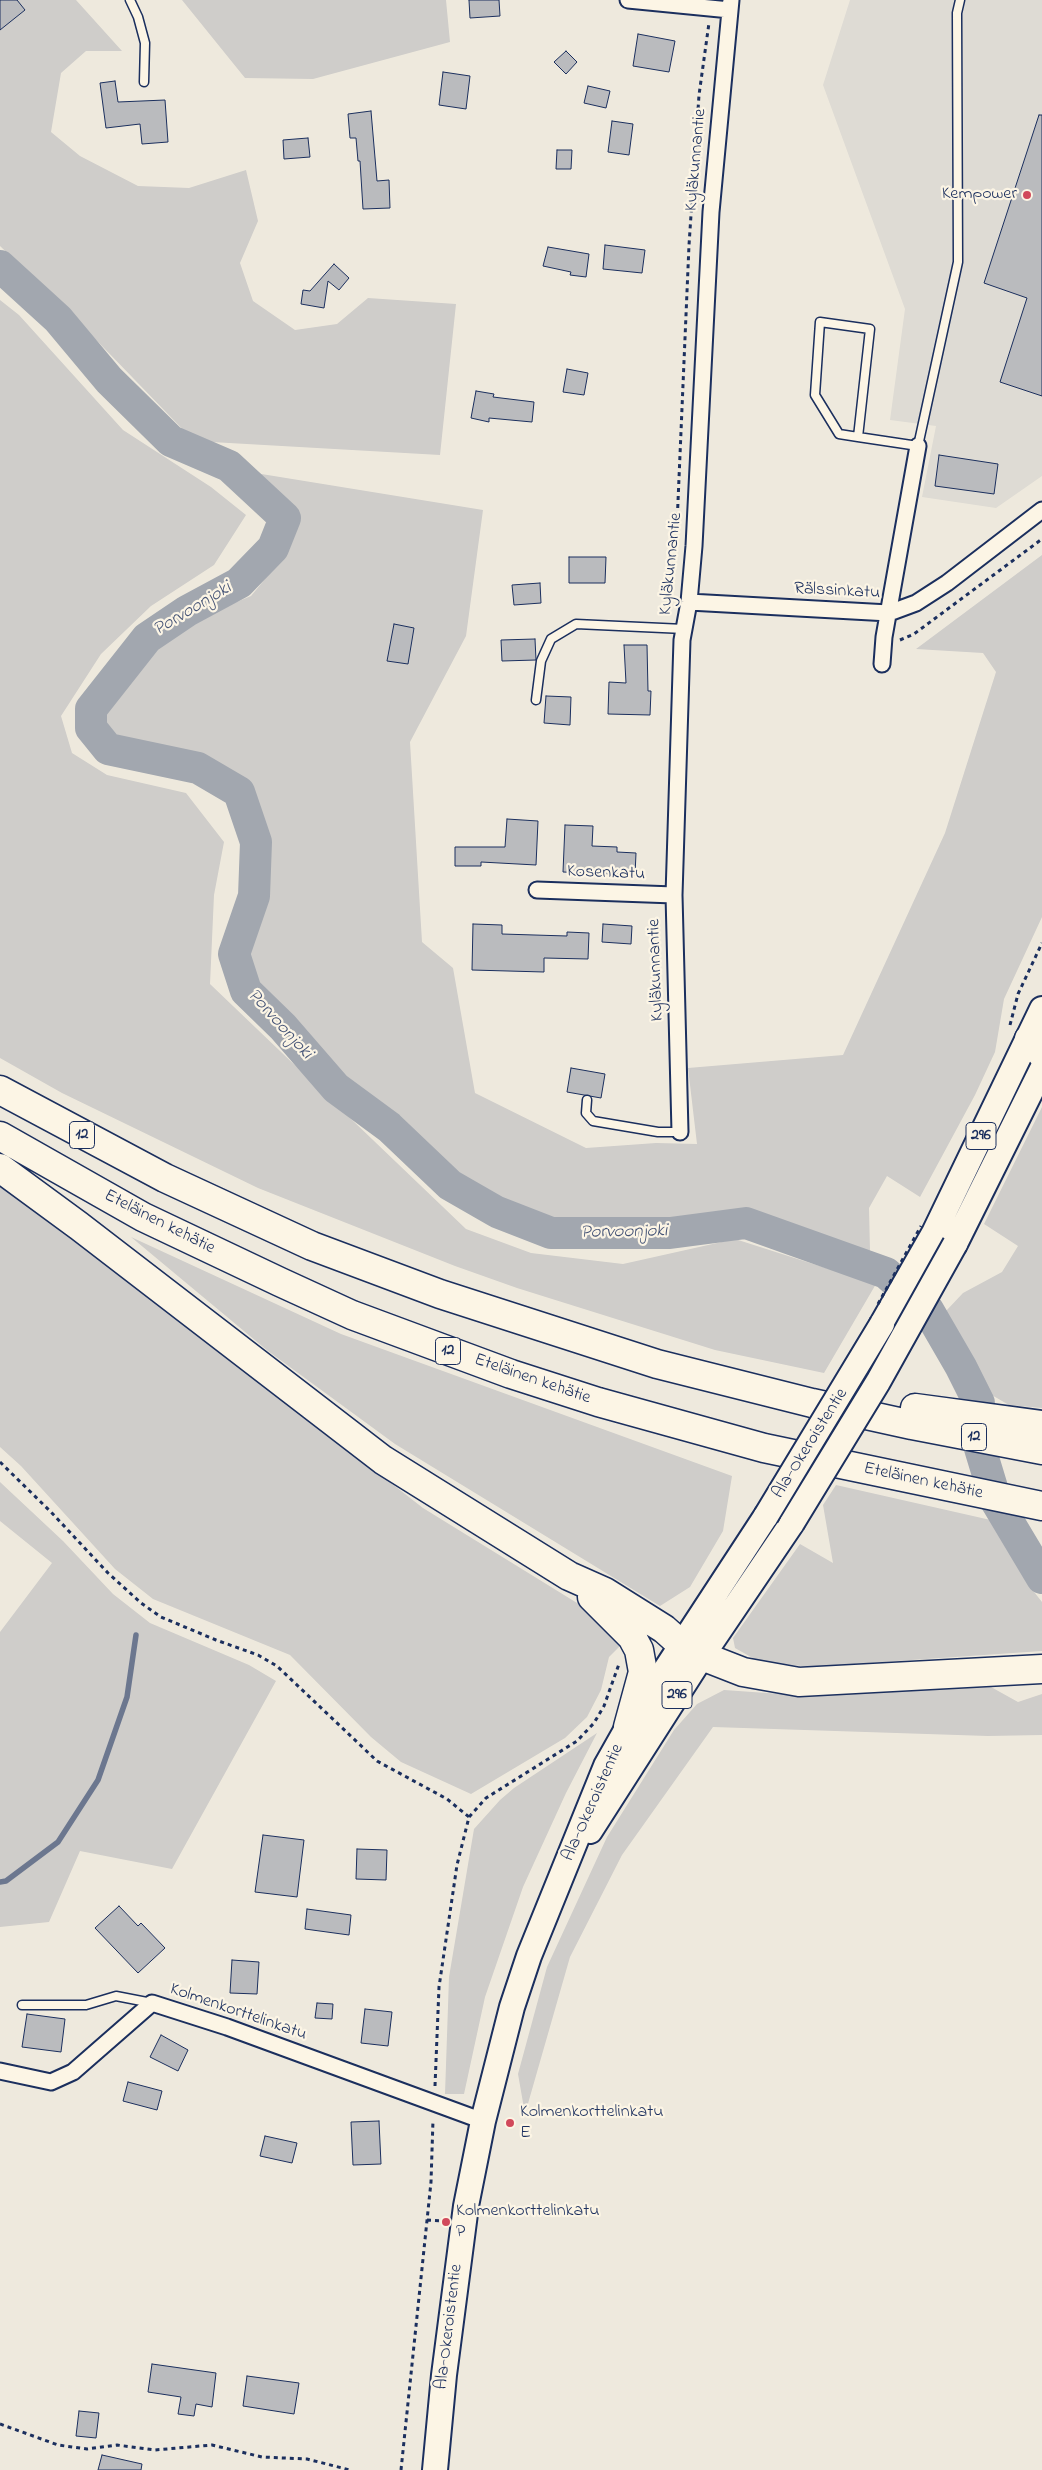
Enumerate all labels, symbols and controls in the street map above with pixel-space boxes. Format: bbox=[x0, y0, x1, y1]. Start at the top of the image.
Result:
street label: Kyläkunnantie bbox=[682, 108, 712, 212]
place label: Kempower bbox=[942, 184, 1017, 206]
marker: Kempower bbox=[1021, 189, 1033, 201]
street label: Kyläkunnantie bbox=[656, 512, 688, 616]
water label: Porvoonjoki bbox=[150, 578, 236, 642]
street label: Rälssinkatu bbox=[793, 579, 881, 605]
street label: Kosenkatu bbox=[567, 862, 645, 886]
street label: Kyläkunnantie bbox=[644, 918, 670, 1022]
water label: Porvoonjoki bbox=[241, 985, 317, 1065]
road number: 12 bbox=[70, 1122, 94, 1148]
road number: 296 bbox=[966, 1122, 996, 1150]
street label: Eteläinen kehätie bbox=[100, 1186, 218, 1260]
water label: Porvoonjoki bbox=[580, 1221, 668, 1245]
road number: 12 bbox=[436, 1338, 460, 1364]
street label: Eteläinen kehätie bbox=[471, 1350, 593, 1410]
street label: Ala-Okeroistentie bbox=[768, 1385, 854, 1503]
road number: 12 bbox=[962, 1424, 986, 1450]
street label: Eteläinen kehätie bbox=[861, 1459, 985, 1505]
road number: 296 bbox=[662, 1682, 692, 1708]
street label: Ala-Okeroistentie bbox=[559, 1741, 629, 1865]
street label: Kolmenkorttelinkatu bbox=[167, 1979, 309, 2047]
place label: Kolmenkorttelinkatu E bbox=[520, 2102, 663, 2144]
marker: Kolmenkorttelinkatu E bbox=[504, 2117, 516, 2129]
place label: Kolmenkorttelinkatu P bbox=[456, 2201, 599, 2244]
marker: Kolmenkorttelinkatu P bbox=[440, 2216, 452, 2228]
street label: Ala-Okeroistentie bbox=[432, 2263, 468, 2391]

